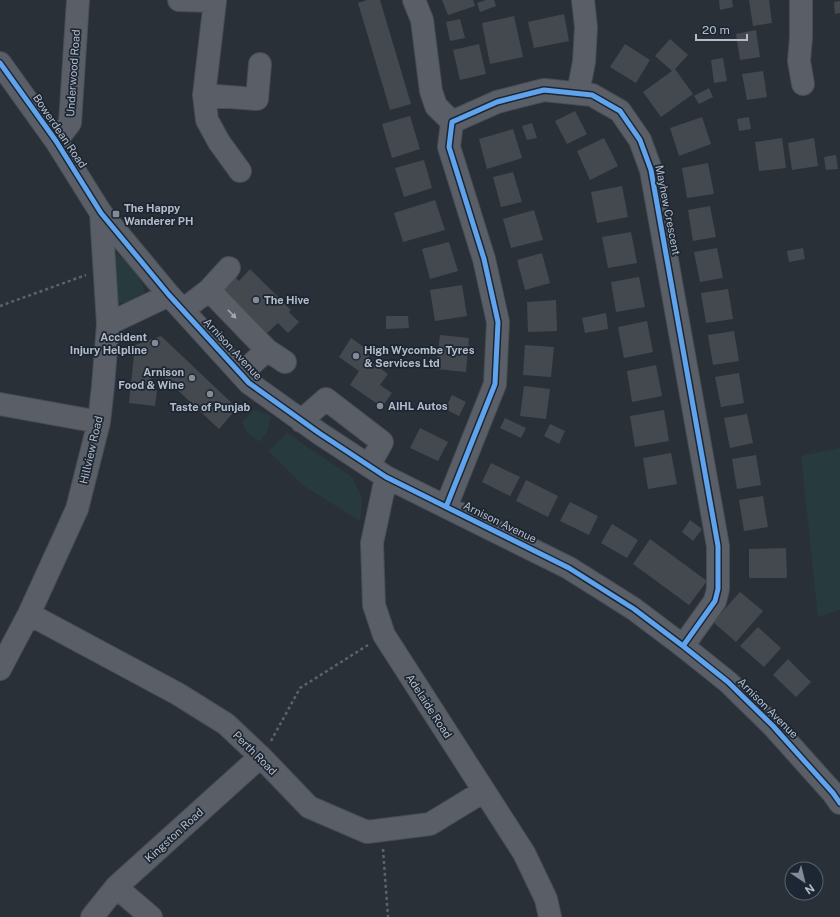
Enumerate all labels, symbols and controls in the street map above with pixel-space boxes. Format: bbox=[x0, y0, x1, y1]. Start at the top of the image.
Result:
scale bar bbox=[696, 16, 747, 42]
text: 20 m bbox=[702, 23, 730, 37]
street label: Underwood Road bbox=[64, 29, 82, 117]
street label: Bowerdean Road bbox=[31, 92, 89, 170]
street label: Mayhew Crescent bbox=[653, 164, 683, 256]
place label: The Happy Wanderer PH bbox=[124, 202, 193, 227]
marker: The Happy Wanderer PH bbox=[111, 209, 121, 219]
place label: The Hive bbox=[264, 294, 309, 306]
marker: The Hive bbox=[251, 295, 261, 305]
one-way arrow bbox=[227, 309, 237, 319]
street label: Arnison Avenue bbox=[201, 316, 265, 382]
place label: Accident Injury Helpline bbox=[70, 331, 147, 356]
marker: Accident Injury Helpline bbox=[150, 338, 160, 348]
place label: High Wycombe Tyres & Services Ltd bbox=[364, 344, 475, 369]
marker: High Wycombe Tyres & Services Ltd bbox=[351, 351, 361, 361]
place label: Arnison Food & Wine bbox=[118, 366, 184, 391]
marker: Arnison Food & Wine bbox=[187, 373, 197, 383]
marker: Taste of Punjab bbox=[205, 389, 215, 399]
place label: AIHL Autos bbox=[388, 400, 448, 412]
place label: Taste of Punjab bbox=[170, 401, 251, 413]
marker: AIHL Autos bbox=[375, 401, 385, 411]
street label: Hillview Road bbox=[77, 415, 105, 485]
street label: Arnison Avenue bbox=[462, 499, 538, 545]
street label: Adelaide Road bbox=[404, 672, 454, 740]
street label: Arnison Avenue bbox=[736, 676, 800, 740]
street label: Perth Road bbox=[231, 729, 279, 777]
street label: Kingston Road bbox=[142, 806, 206, 864]
north arrow bbox=[784, 861, 824, 901]
text: N bbox=[803, 882, 817, 897]

